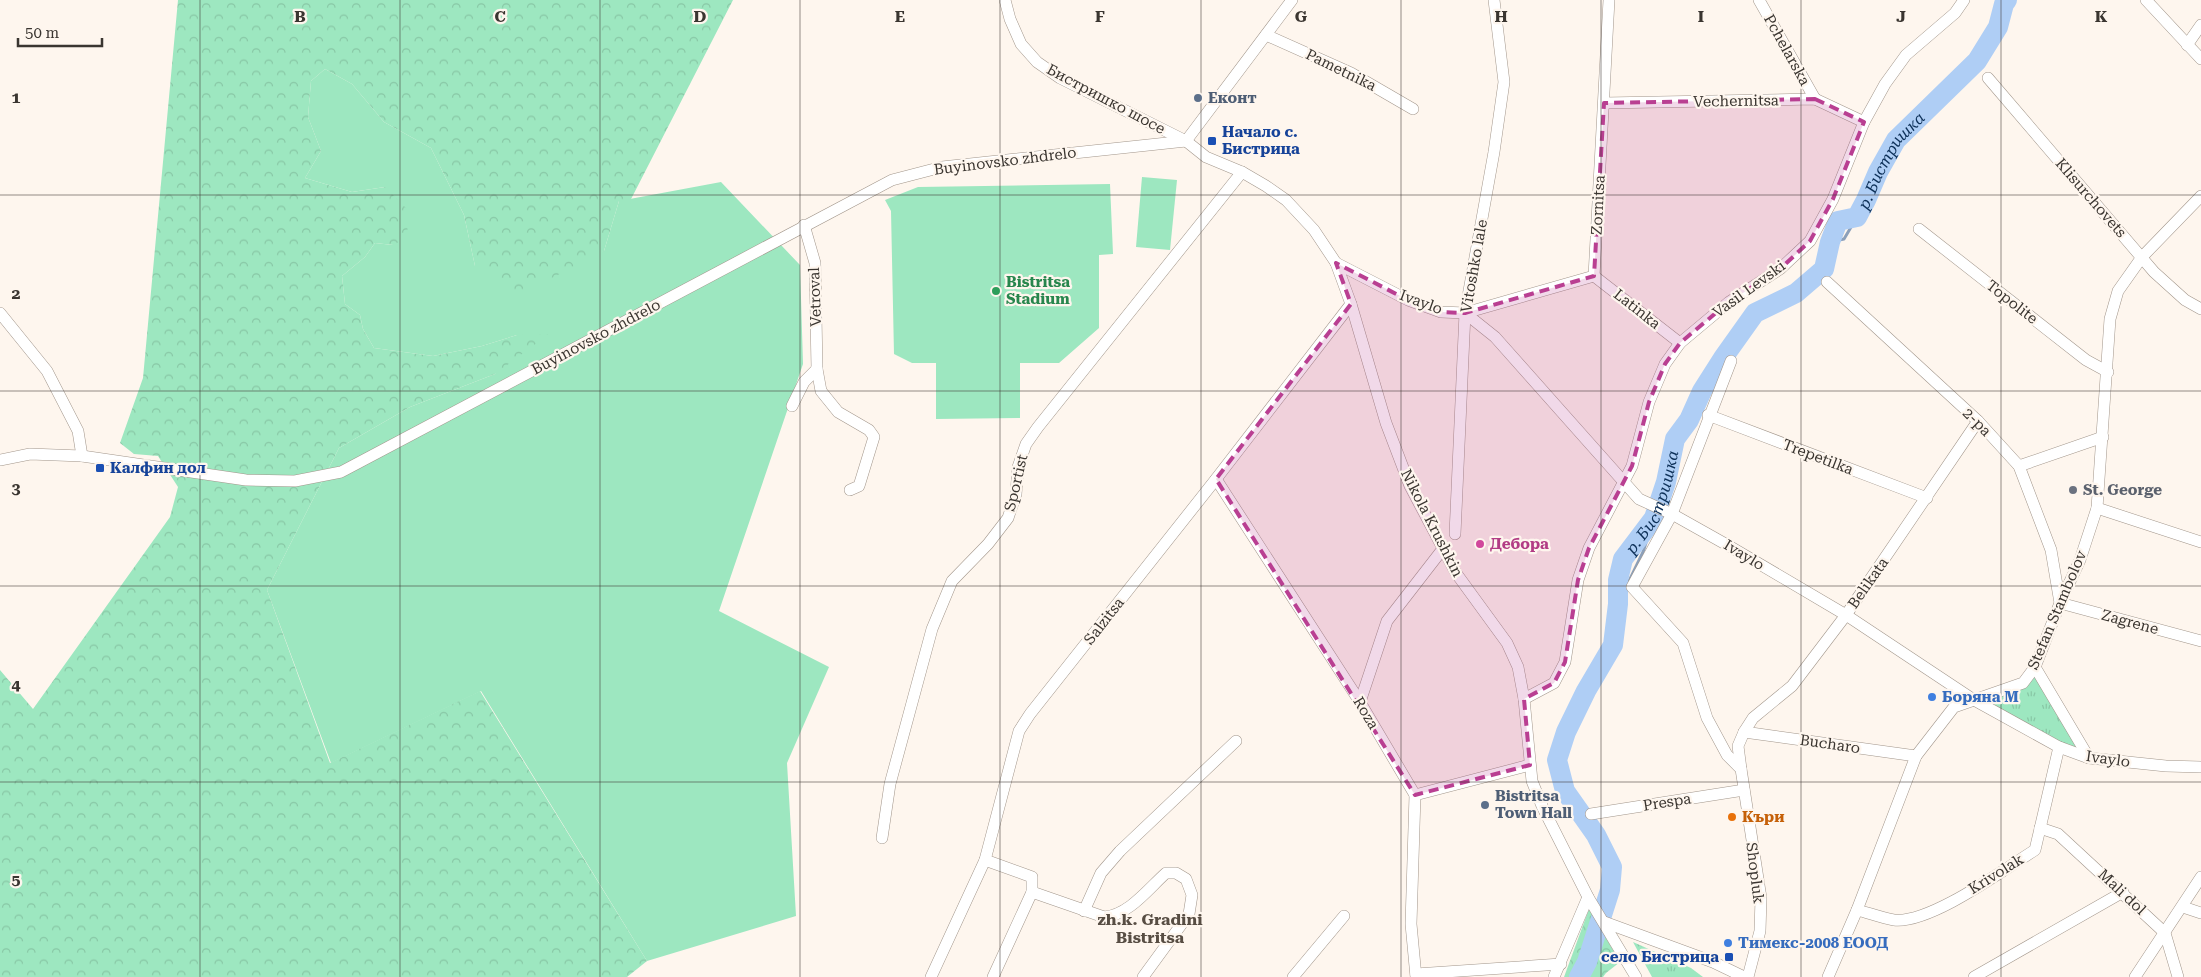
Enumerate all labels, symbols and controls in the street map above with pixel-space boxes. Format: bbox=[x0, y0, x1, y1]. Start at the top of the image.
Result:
text: B bbox=[294, 7, 306, 26]
text: C bbox=[494, 7, 506, 26]
text: D bbox=[694, 7, 707, 26]
text: E bbox=[895, 7, 905, 26]
text: F bbox=[1095, 7, 1105, 26]
text: G bbox=[1295, 7, 1308, 26]
text: H bbox=[1494, 7, 1508, 26]
text: I bbox=[1698, 7, 1704, 26]
text: J bbox=[1896, 7, 1906, 26]
text: K bbox=[2095, 7, 2108, 26]
street label: Pchelarska bbox=[1760, 11, 1814, 89]
scale bar bbox=[18, 15, 101, 47]
text: 50 m bbox=[25, 24, 60, 42]
street label: Pametnika bbox=[1303, 45, 1379, 95]
street label: Бистришко шосе bbox=[1044, 60, 1168, 138]
text: 1 bbox=[12, 88, 21, 107]
place label: Еконт bbox=[1208, 89, 1256, 107]
street label: Vechernitsa bbox=[1693, 91, 1779, 111]
marker: Еконт bbox=[1192, 92, 1204, 104]
water label: р. Бистришка bbox=[1853, 108, 1929, 213]
place label: Начало с. Бистрица bbox=[1222, 123, 1300, 158]
marker: Начало с. Бистрица bbox=[1206, 135, 1218, 147]
street label: Buyinovsko zhdrelo bbox=[933, 143, 1077, 179]
street label: Klisurchovets bbox=[2052, 155, 2130, 241]
street label: Zornitsa bbox=[1587, 175, 1609, 235]
street label: Vitoshko lale bbox=[1457, 218, 1491, 314]
street label: Vasil Levski bbox=[1709, 257, 1789, 321]
street label: Vetroval bbox=[805, 267, 825, 327]
place label: Bistritsa Stadium bbox=[1006, 273, 1070, 308]
street label: Topolite bbox=[1983, 276, 2041, 328]
text: 2 bbox=[12, 284, 21, 303]
marker: Bistritsa Stadium bbox=[990, 285, 1002, 297]
street label: Latinka bbox=[1610, 285, 1664, 333]
street label: Ivaylo bbox=[1397, 286, 1445, 318]
street label: Buyinovsko zhdrelo bbox=[528, 295, 664, 379]
street label: 2-ра bbox=[1959, 404, 1995, 440]
street label: Trepetilka bbox=[1780, 435, 1856, 479]
water label: р. Бистришка bbox=[1621, 448, 1682, 558]
street label: Sportist bbox=[1001, 452, 1031, 513]
place label: Калфин дол bbox=[110, 459, 206, 477]
marker: Калфин дол bbox=[94, 462, 106, 474]
street label: Nikola Krushkin bbox=[1397, 466, 1467, 580]
text: 3 bbox=[12, 479, 21, 498]
place label: St. George bbox=[2083, 481, 2162, 499]
marker: St. George bbox=[2067, 484, 2079, 496]
place label: Дебора bbox=[1490, 535, 1549, 553]
street label: Ivaylo bbox=[1720, 536, 1768, 574]
marker: Дебора bbox=[1474, 538, 1486, 550]
street label: Stefan Stambolov bbox=[2024, 547, 2090, 672]
street label: Belikata bbox=[1844, 554, 1892, 612]
street label: Salzitsa bbox=[1080, 594, 1128, 648]
street label: Zagrene bbox=[2100, 606, 2160, 638]
text: 4 bbox=[12, 675, 21, 694]
place label: Боряна М bbox=[1942, 688, 2019, 706]
marker: Боряна М bbox=[1926, 691, 1938, 703]
street label: Roza bbox=[1349, 694, 1383, 732]
street label: Bucharo bbox=[1799, 731, 1861, 757]
street label: Ivaylo bbox=[2085, 747, 2131, 771]
place label: Bistritsa Town Hall bbox=[1495, 787, 1572, 822]
street label: Prespa bbox=[1642, 789, 1692, 815]
marker: Bistritsa Town Hall bbox=[1479, 799, 1491, 811]
place label: Къри bbox=[1742, 808, 1784, 826]
marker: Къри bbox=[1726, 811, 1738, 823]
street label: Shopluk bbox=[1742, 841, 1768, 905]
street label: Krivolak bbox=[1965, 850, 2027, 898]
street label: Mali dol bbox=[2094, 865, 2150, 919]
text: 5 bbox=[12, 870, 21, 889]
district label: zh.k. Gradini Bistritsa bbox=[1098, 910, 1203, 947]
place label: Тимекс-2008 ЕООД bbox=[1738, 934, 1888, 952]
marker: Тимекс-2008 ЕООД bbox=[1722, 937, 1734, 949]
place label: село Бистрица bbox=[1601, 948, 1719, 966]
marker: село Бистрица bbox=[1723, 951, 1735, 963]

